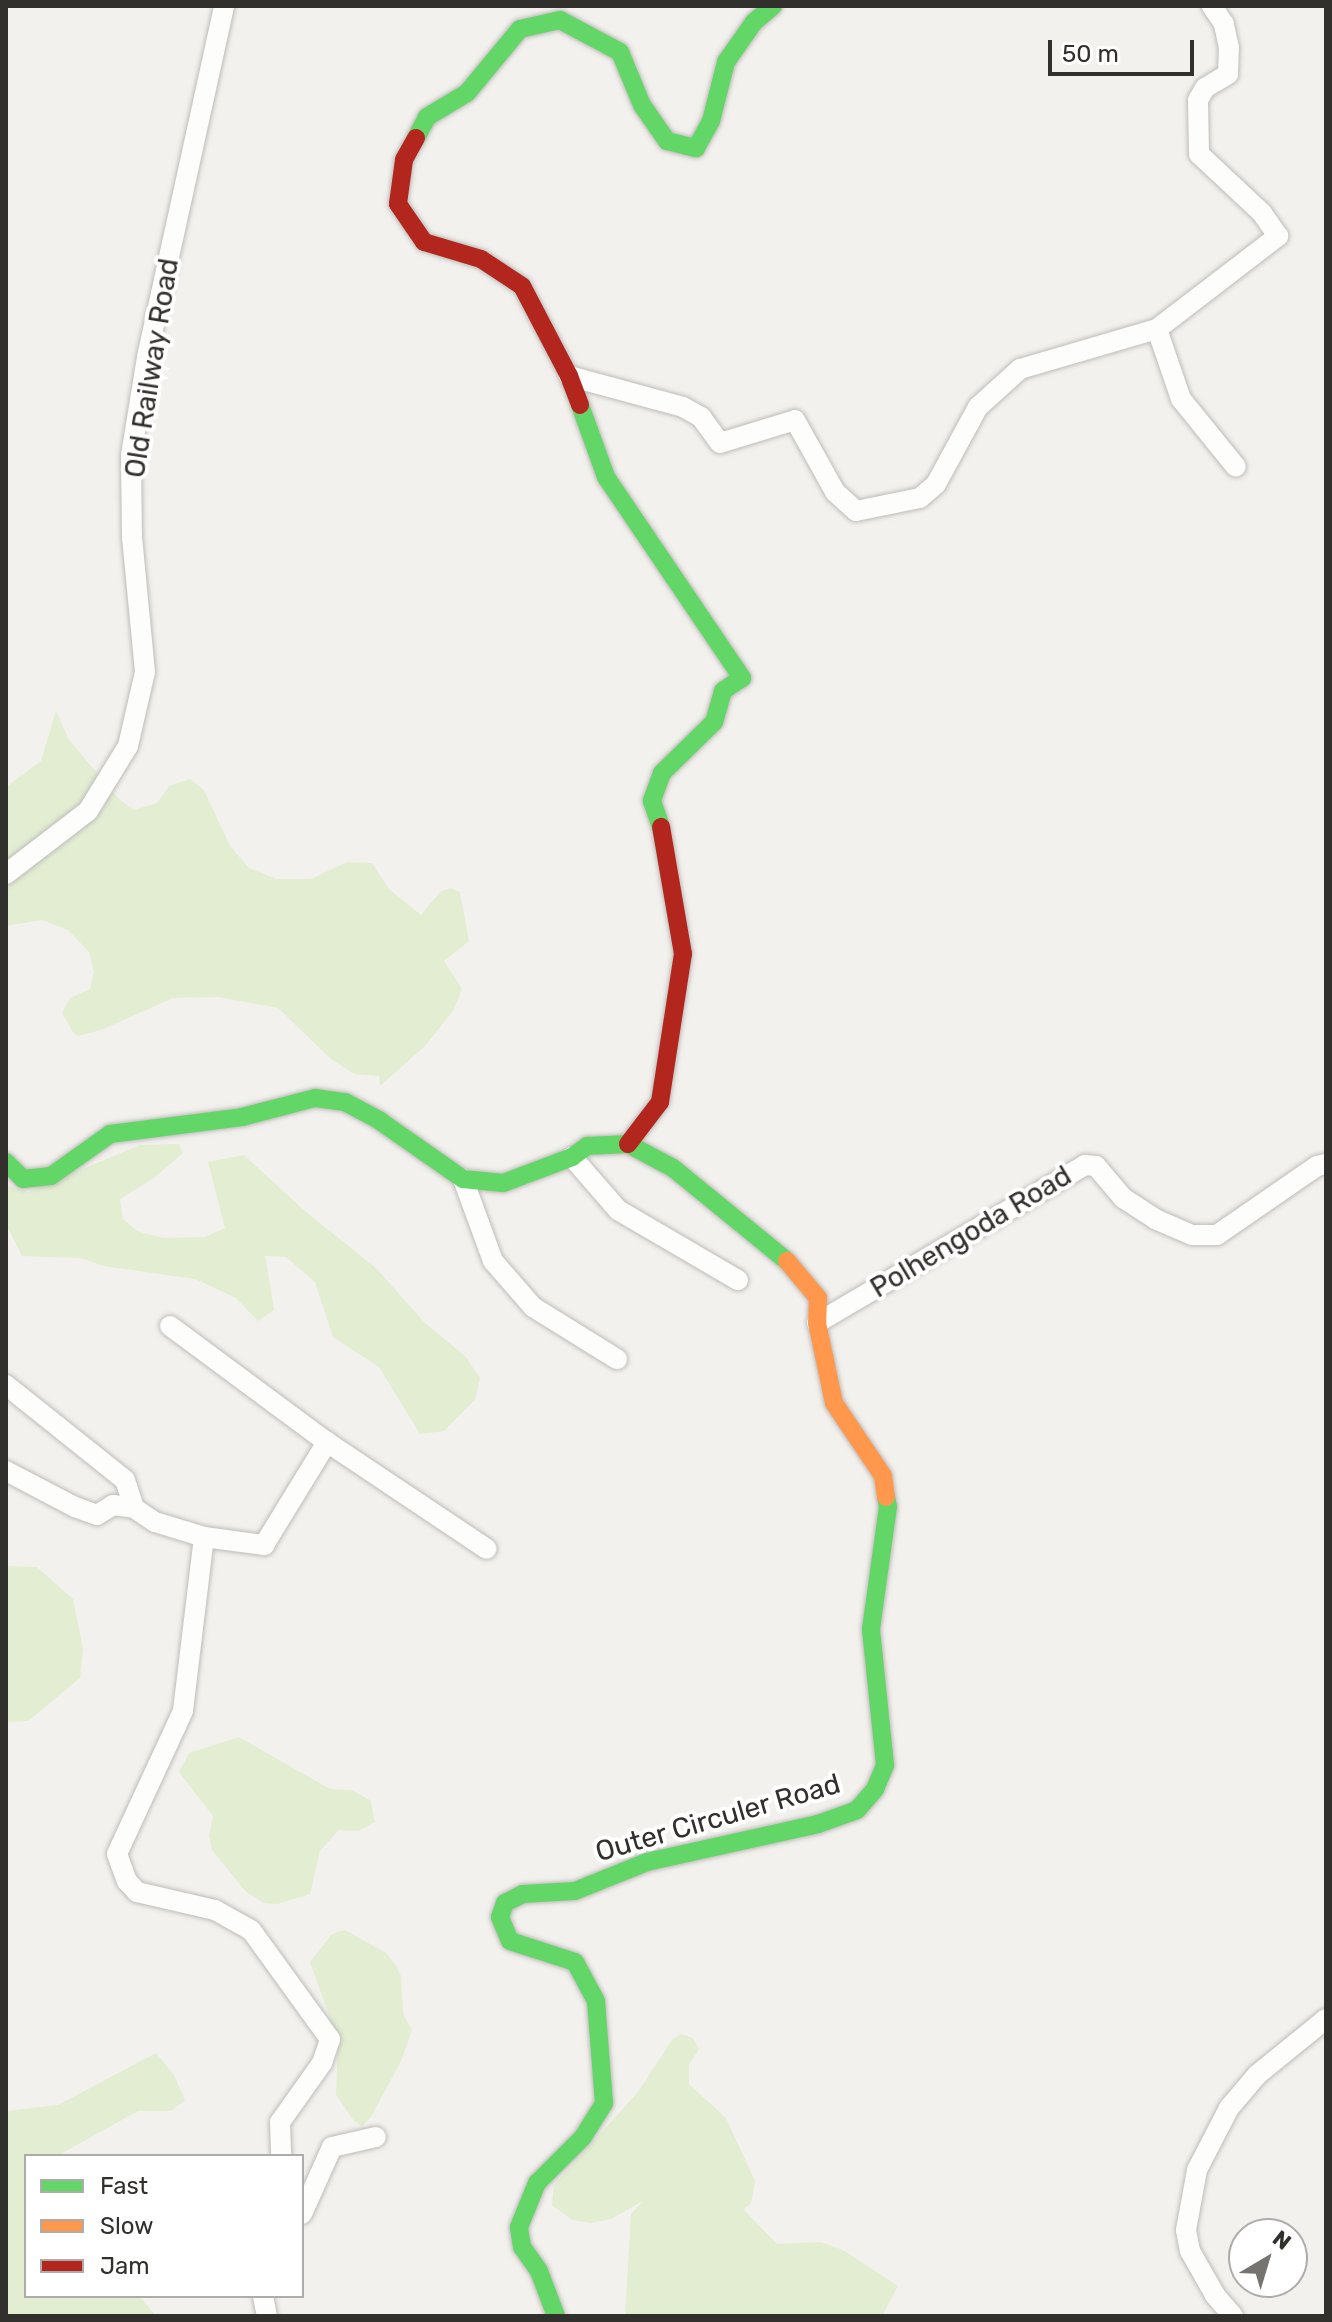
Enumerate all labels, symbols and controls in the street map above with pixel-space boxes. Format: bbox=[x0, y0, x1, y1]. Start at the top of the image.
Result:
scale bar bbox=[1052, 24, 1198, 74]
text: 50 m bbox=[1062, 40, 1119, 68]
street label: Old Railway Road bbox=[118, 255, 186, 481]
street label: Polhengoda Road bbox=[864, 1159, 1078, 1305]
street label: Outer Circuler Road bbox=[591, 1767, 845, 1869]
legend bbox=[24, 2154, 304, 2298]
text: Fast bbox=[100, 2172, 148, 2200]
text: Slow bbox=[100, 2212, 153, 2240]
north arrow bbox=[1228, 2218, 1308, 2298]
text: N bbox=[1267, 2225, 1296, 2256]
text: Jam bbox=[100, 2252, 150, 2280]

